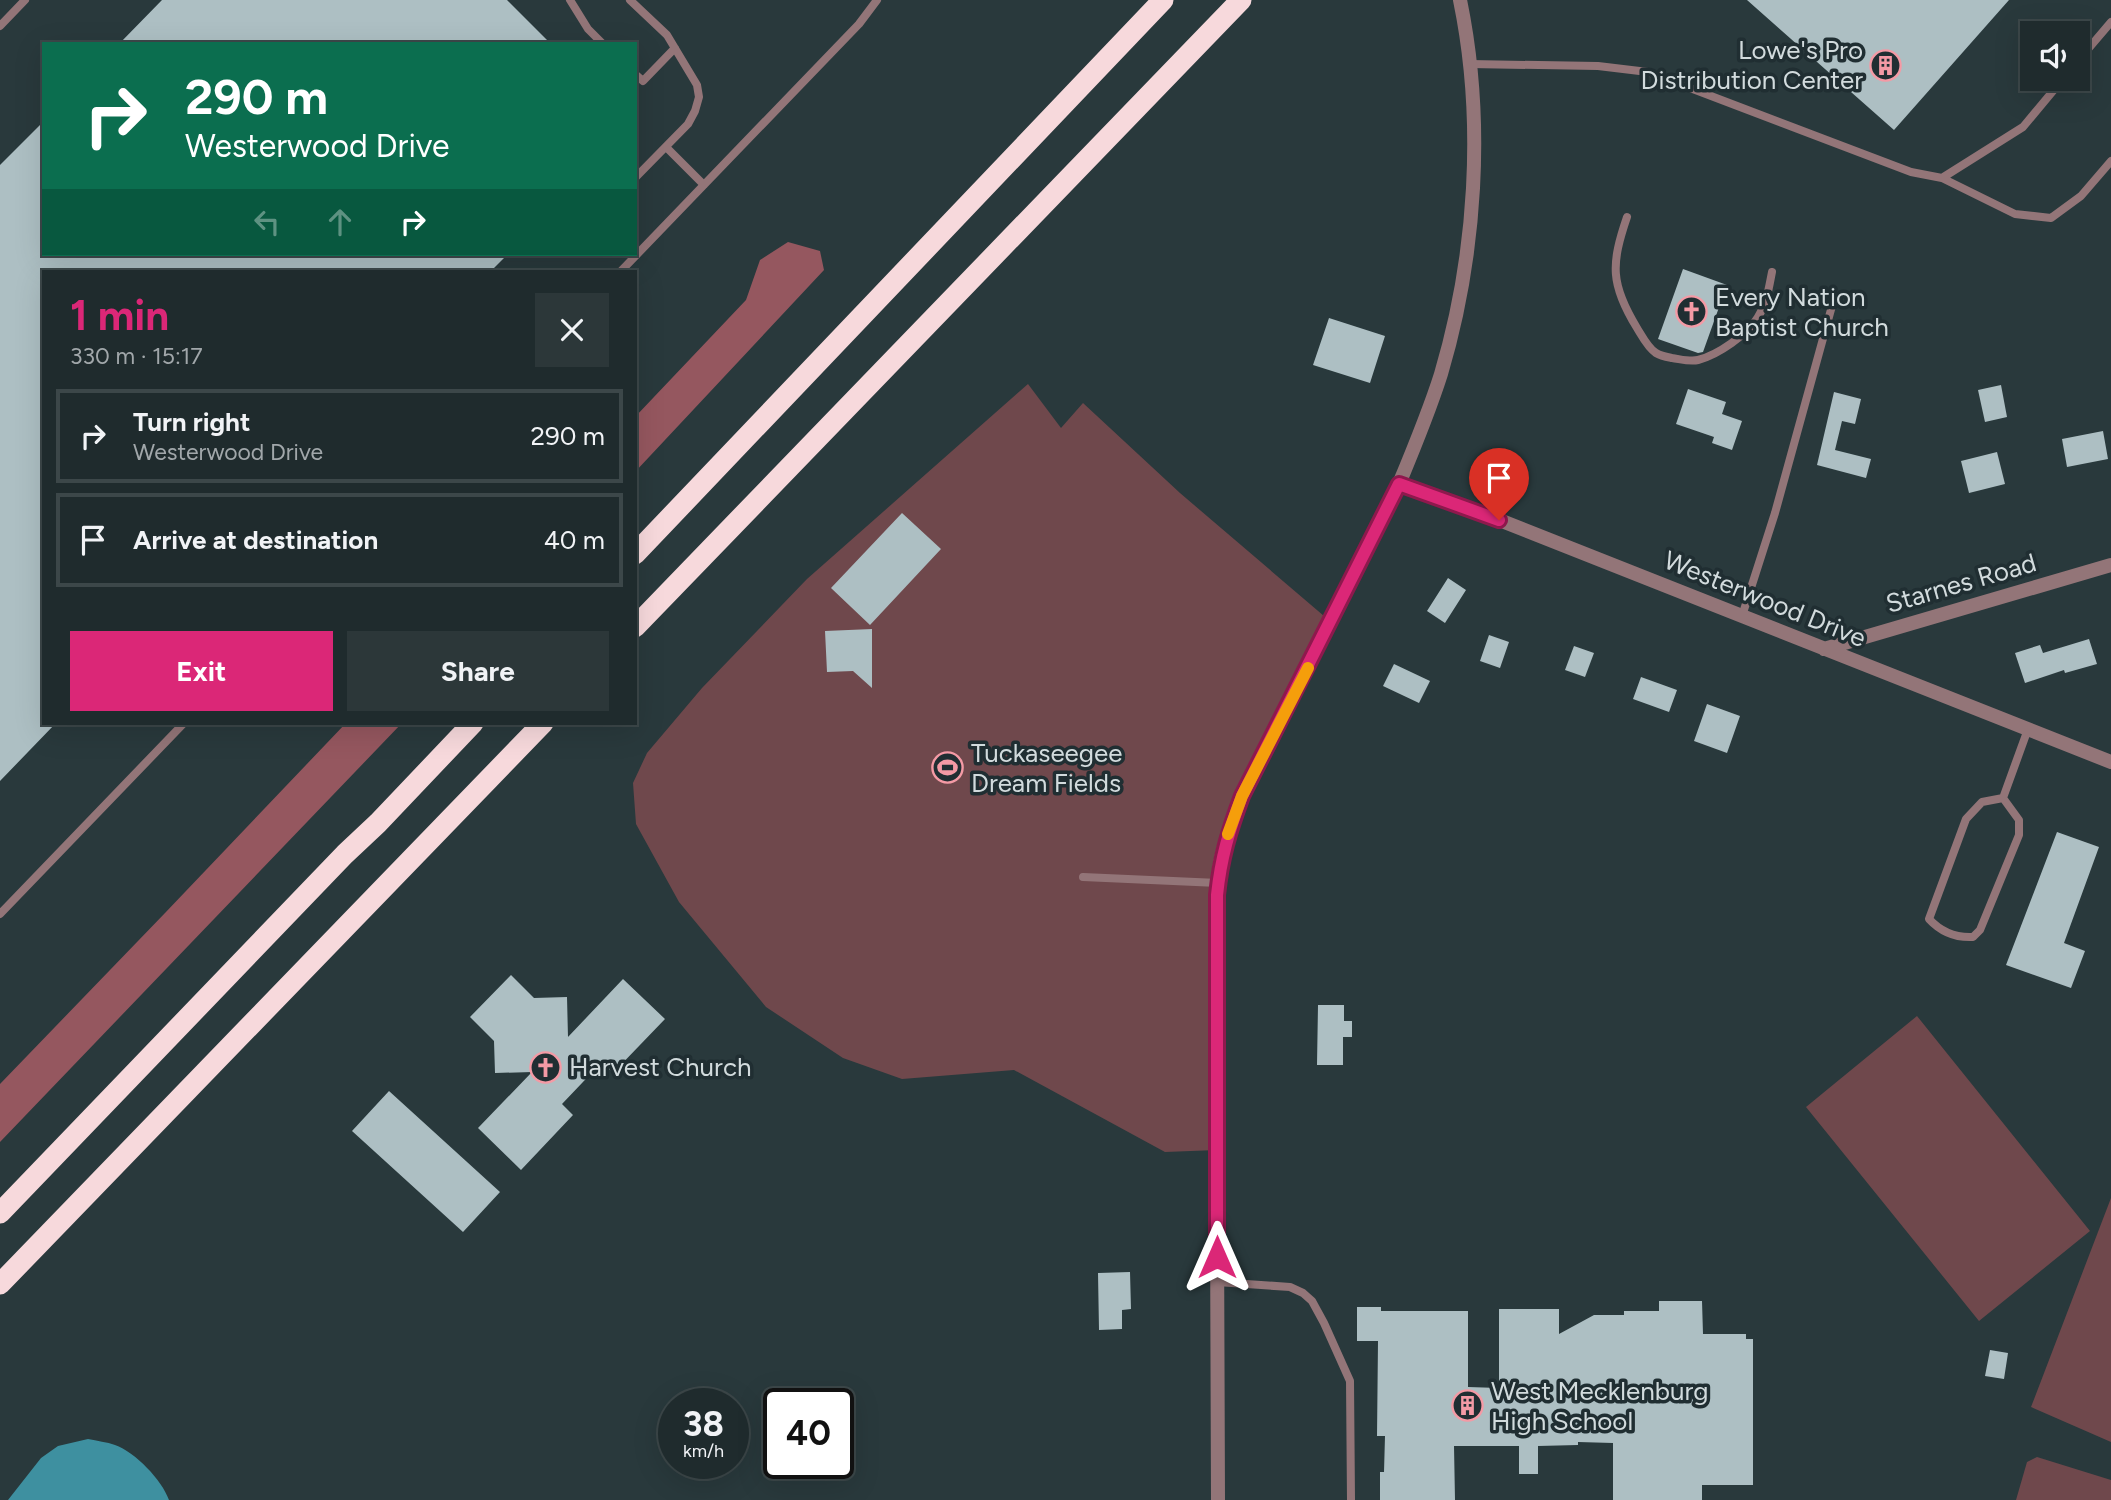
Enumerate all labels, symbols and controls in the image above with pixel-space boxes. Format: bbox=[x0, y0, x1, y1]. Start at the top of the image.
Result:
map controls bbox=[2020, 21, 2090, 91]
button: sound bbox=[2020, 21, 2090, 91]
place label: Lowe's Pro Distribution Center bbox=[1641, 34, 1863, 96]
building icon: Lowe's Pro Distribution Center bbox=[1869, 48, 1903, 82]
text: 290 m bbox=[185, 67, 328, 126]
icon: right bbox=[70, 70, 161, 161]
text: Westerwood Drive bbox=[185, 127, 450, 165]
icon: left bbox=[248, 203, 286, 241]
icon: ahead bbox=[321, 203, 359, 241]
icon: right bbox=[394, 203, 432, 241]
place label: Every Nation Baptist Church bbox=[1715, 281, 1889, 343]
text: 1 min bbox=[70, 290, 169, 341]
button: close bbox=[535, 293, 609, 367]
church icon: Every Nation Baptist Church bbox=[1675, 295, 1709, 329]
text: 330 m · 15:17 bbox=[70, 342, 203, 370]
text: Turn right bbox=[133, 406, 250, 438]
icon: right bbox=[74, 417, 112, 455]
text: 290 m bbox=[531, 420, 605, 452]
text: Westerwood Drive bbox=[133, 438, 323, 466]
pin bbox=[1469, 448, 1529, 520]
icon: arrive bbox=[1480, 459, 1518, 497]
icon: arrive bbox=[74, 521, 112, 559]
text: Arrive at destination bbox=[133, 524, 378, 556]
text: 40 m bbox=[544, 524, 605, 556]
street label: Westerwood Drive bbox=[1659, 544, 1871, 654]
street label: Starnes Road bbox=[1882, 546, 2040, 620]
button: Exit bbox=[70, 631, 333, 711]
button: Share bbox=[347, 631, 609, 711]
place label: Tuckaseegee Dream Fields bbox=[971, 737, 1122, 799]
sports icon: Tuckaseegee Dream Fields bbox=[931, 751, 965, 785]
church icon: Harvest Church bbox=[529, 1050, 563, 1084]
place label: Harvest Church bbox=[569, 1051, 751, 1083]
position arrow bbox=[1180, 1220, 1254, 1294]
place label: West Mecklenburg High School bbox=[1491, 1375, 1709, 1437]
speed limit sign: 40 bbox=[763, 1388, 854, 1479]
building icon: West Mecklenburg High School bbox=[1451, 1389, 1485, 1423]
text: 38 bbox=[683, 1403, 724, 1445]
text: km/h bbox=[683, 1440, 724, 1462]

